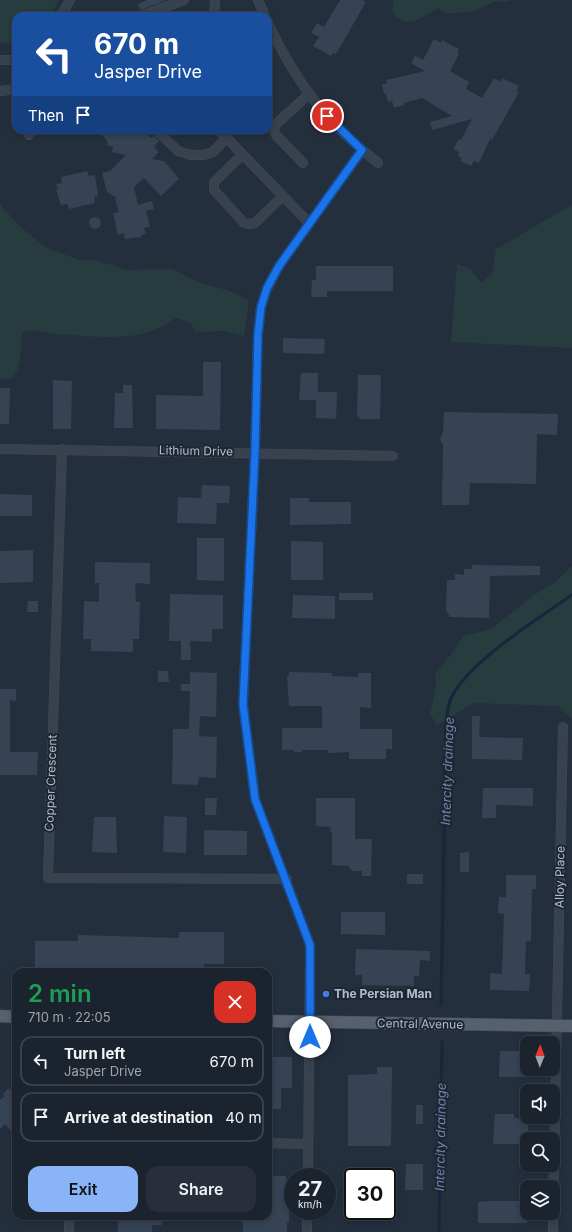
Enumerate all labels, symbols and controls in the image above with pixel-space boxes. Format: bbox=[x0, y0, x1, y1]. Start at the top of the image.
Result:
text: 670 m bbox=[94, 27, 179, 61]
icon: left bbox=[28, 28, 80, 80]
text: Jasper Drive bbox=[94, 61, 202, 82]
pin bbox=[310, 99, 344, 133]
icon: arrive bbox=[72, 104, 94, 126]
icon: arrive bbox=[316, 105, 338, 127]
text: Then bbox=[28, 106, 64, 125]
street label: Lithium Drive bbox=[159, 442, 233, 459]
water label: Intercity drainage bbox=[437, 717, 457, 825]
street label: Copper Crescent bbox=[41, 734, 60, 832]
street label: Alloy Place bbox=[551, 846, 568, 908]
text: 2 min bbox=[28, 979, 92, 1008]
button: close bbox=[214, 981, 256, 1023]
place label: The Persian Man bbox=[334, 986, 432, 1001]
marker: The Persian Man bbox=[321, 989, 331, 999]
text: 710 m · 22:05 bbox=[28, 1009, 111, 1025]
street label: Central Avenue bbox=[377, 1015, 463, 1032]
position arrow bbox=[289, 1016, 331, 1058]
north arrow bbox=[520, 1036, 560, 1076]
map controls bbox=[520, 1036, 560, 1220]
text: Turn left bbox=[64, 1044, 125, 1063]
icon: left bbox=[30, 1050, 52, 1072]
text: 670 m bbox=[210, 1052, 254, 1071]
text: Jasper Drive bbox=[64, 1063, 142, 1079]
water label: Intercity drainage bbox=[431, 1083, 449, 1191]
button: sound bbox=[520, 1084, 560, 1124]
icon: arrive bbox=[30, 1106, 52, 1128]
text: Arrive at destination bbox=[64, 1108, 213, 1127]
text: 40 m bbox=[225, 1108, 262, 1127]
button: search bbox=[520, 1132, 560, 1172]
button: Exit bbox=[28, 1166, 138, 1212]
button: Share bbox=[146, 1166, 256, 1212]
speed limit sign: 30 bbox=[344, 1168, 396, 1220]
text: 27 bbox=[298, 1177, 322, 1201]
button: layers bbox=[520, 1180, 560, 1220]
text: km/h bbox=[298, 1198, 322, 1210]

